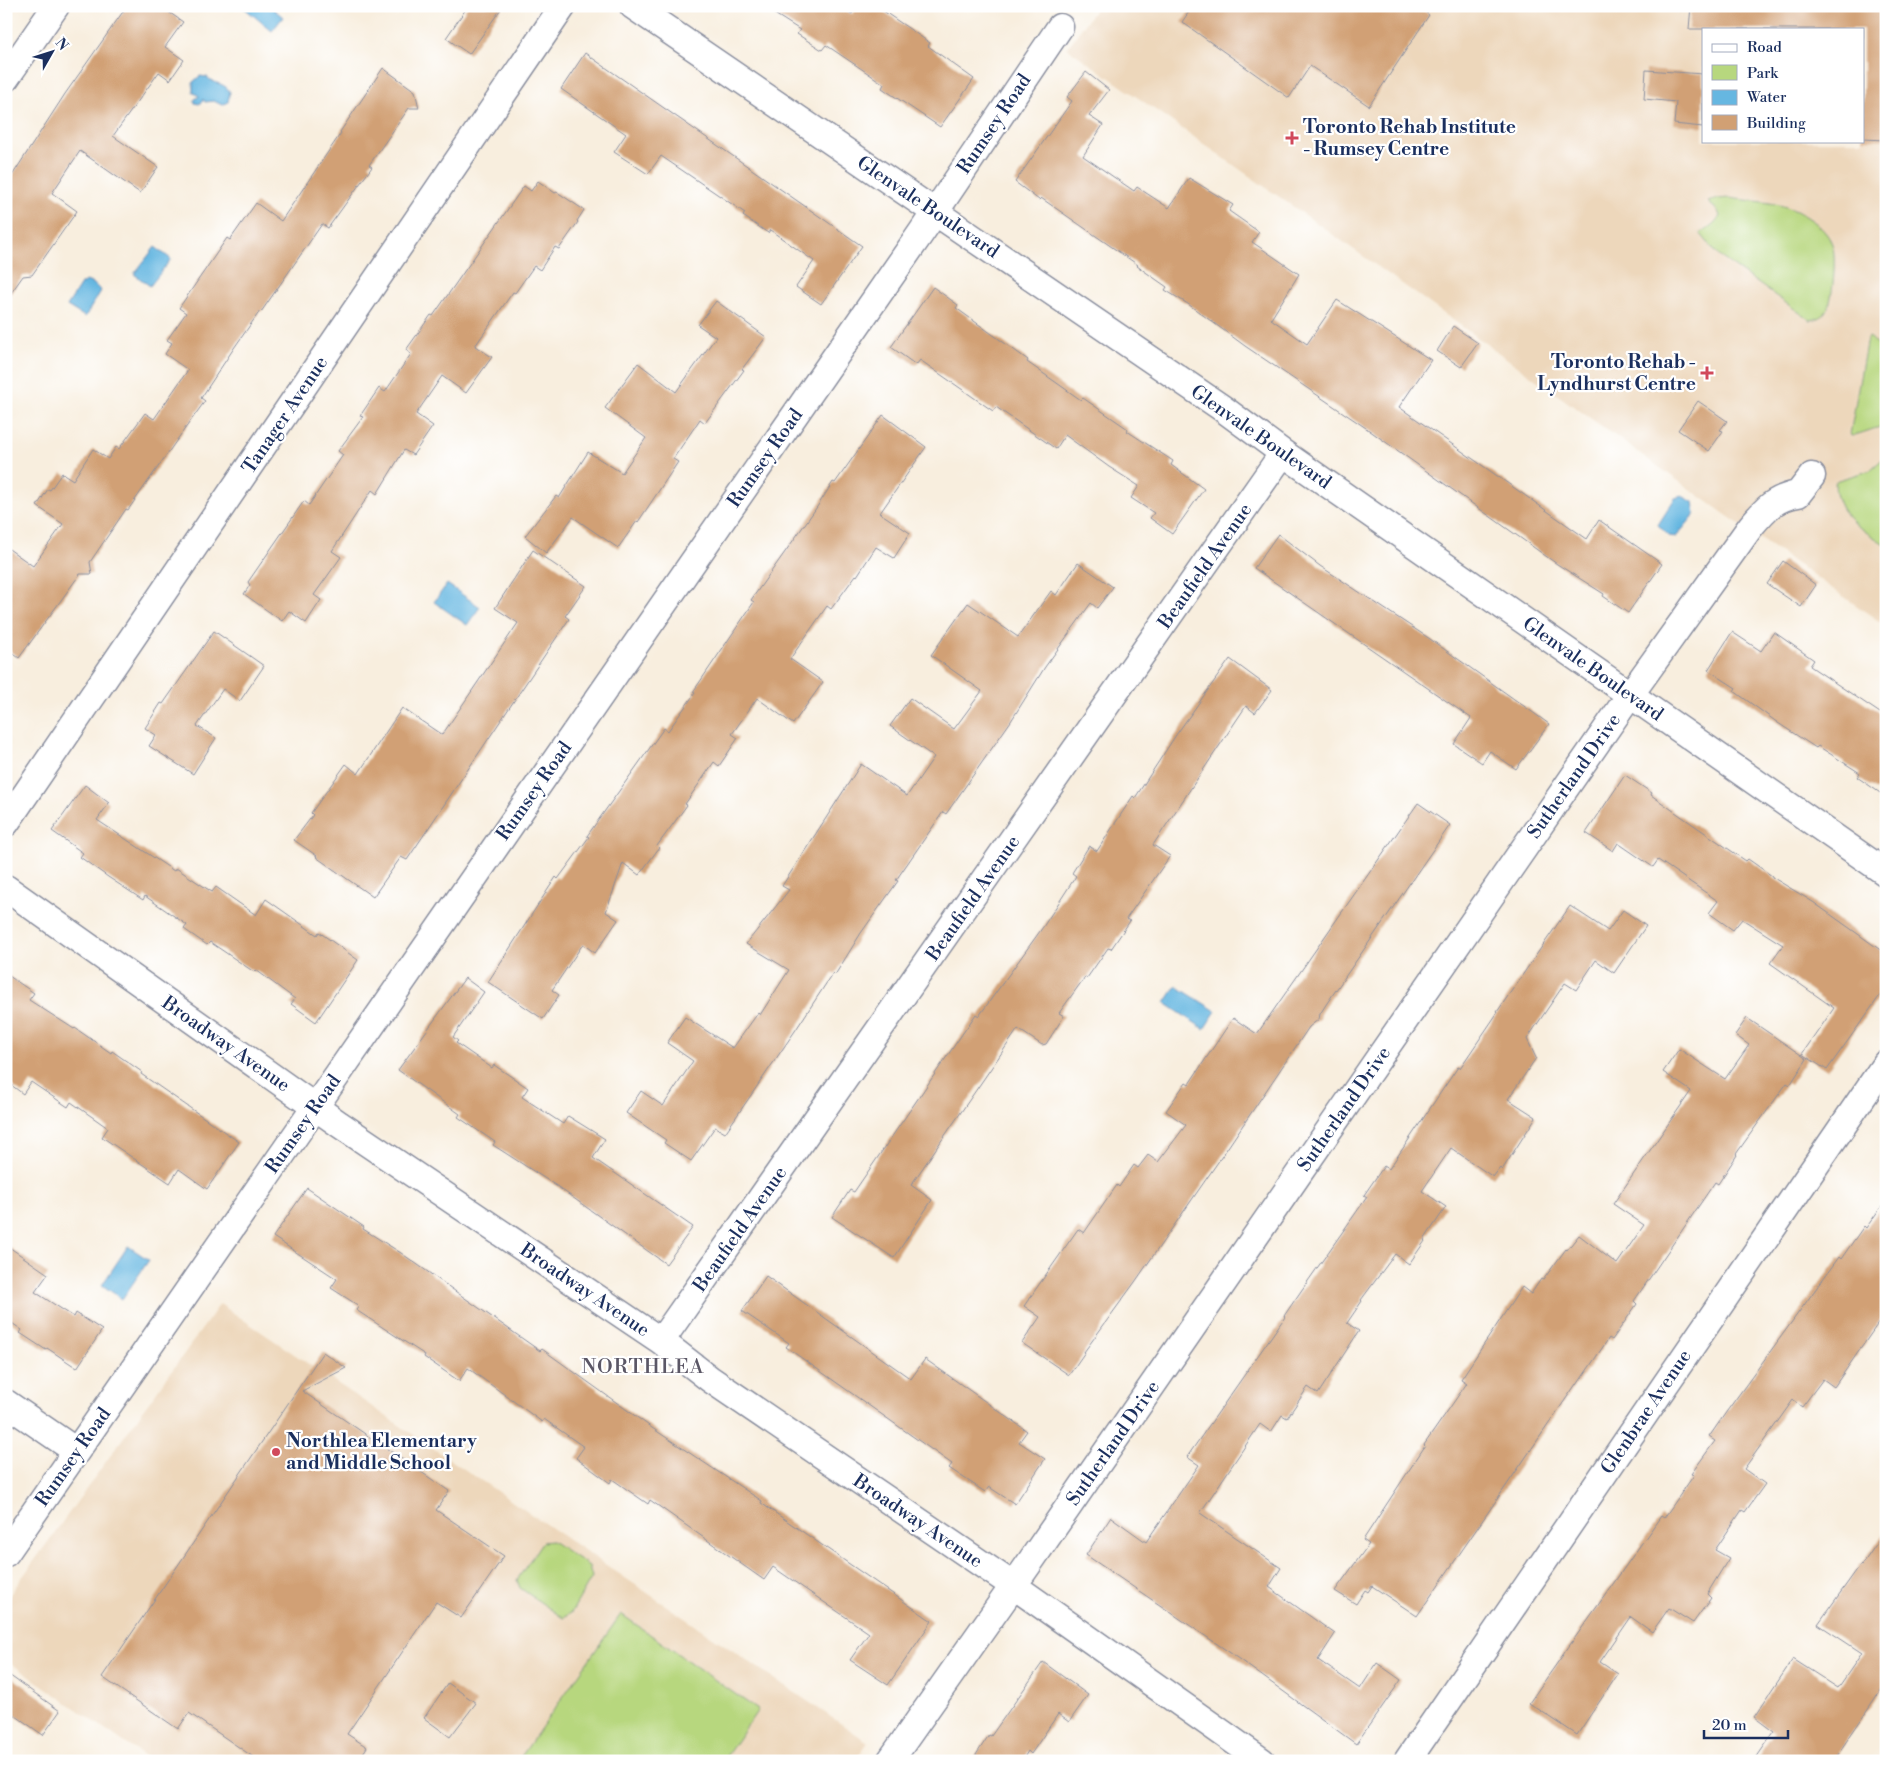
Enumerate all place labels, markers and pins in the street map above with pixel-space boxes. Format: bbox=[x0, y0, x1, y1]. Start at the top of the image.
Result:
place label: Toronto Rehab Institute - Rumsey Centre bbox=[1303, 115, 1516, 161]
marker: Toronto Rehab Institute - Rumsey Centre bbox=[1285, 131, 1299, 145]
place label: Toronto Rehab - Lyndhurst Centre bbox=[1537, 350, 1696, 396]
marker: Toronto Rehab - Lyndhurst Centre bbox=[1700, 366, 1714, 380]
place label: Northlea Elementary and Middle School bbox=[286, 1429, 477, 1475]
marker: Northlea Elementary and Middle School bbox=[270, 1446, 282, 1458]

